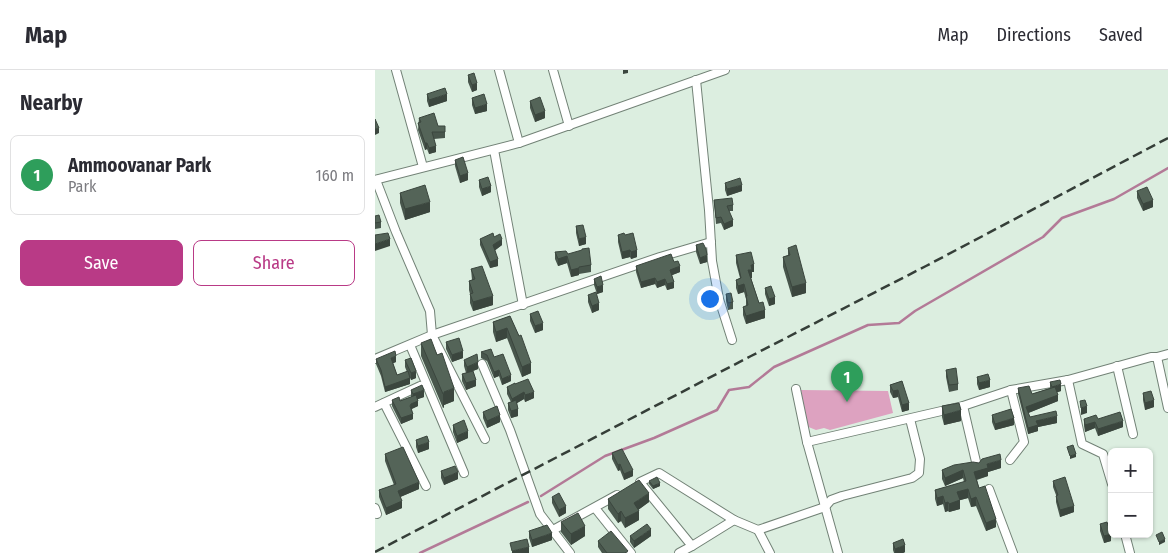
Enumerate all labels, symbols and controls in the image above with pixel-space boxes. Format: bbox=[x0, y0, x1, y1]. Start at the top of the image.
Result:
text: Map bbox=[25, 21, 67, 49]
text: Map bbox=[937, 24, 969, 46]
text: Directions bbox=[997, 24, 1071, 46]
text: Saved bbox=[1099, 24, 1143, 46]
text: Nearby bbox=[20, 90, 82, 116]
text: Ammoovanar Park bbox=[68, 154, 211, 177]
text: 1 bbox=[34, 166, 40, 185]
text: 160 m bbox=[315, 166, 354, 185]
text: Park bbox=[68, 177, 96, 196]
button: Save bbox=[20, 240, 183, 286]
button: Share bbox=[193, 240, 355, 286]
your location bbox=[697, 286, 723, 312]
pin: 1 bbox=[831, 361, 863, 402]
map controls bbox=[1108, 448, 1153, 538]
button: + bbox=[1108, 448, 1153, 493]
button: − bbox=[1108, 493, 1153, 538]

